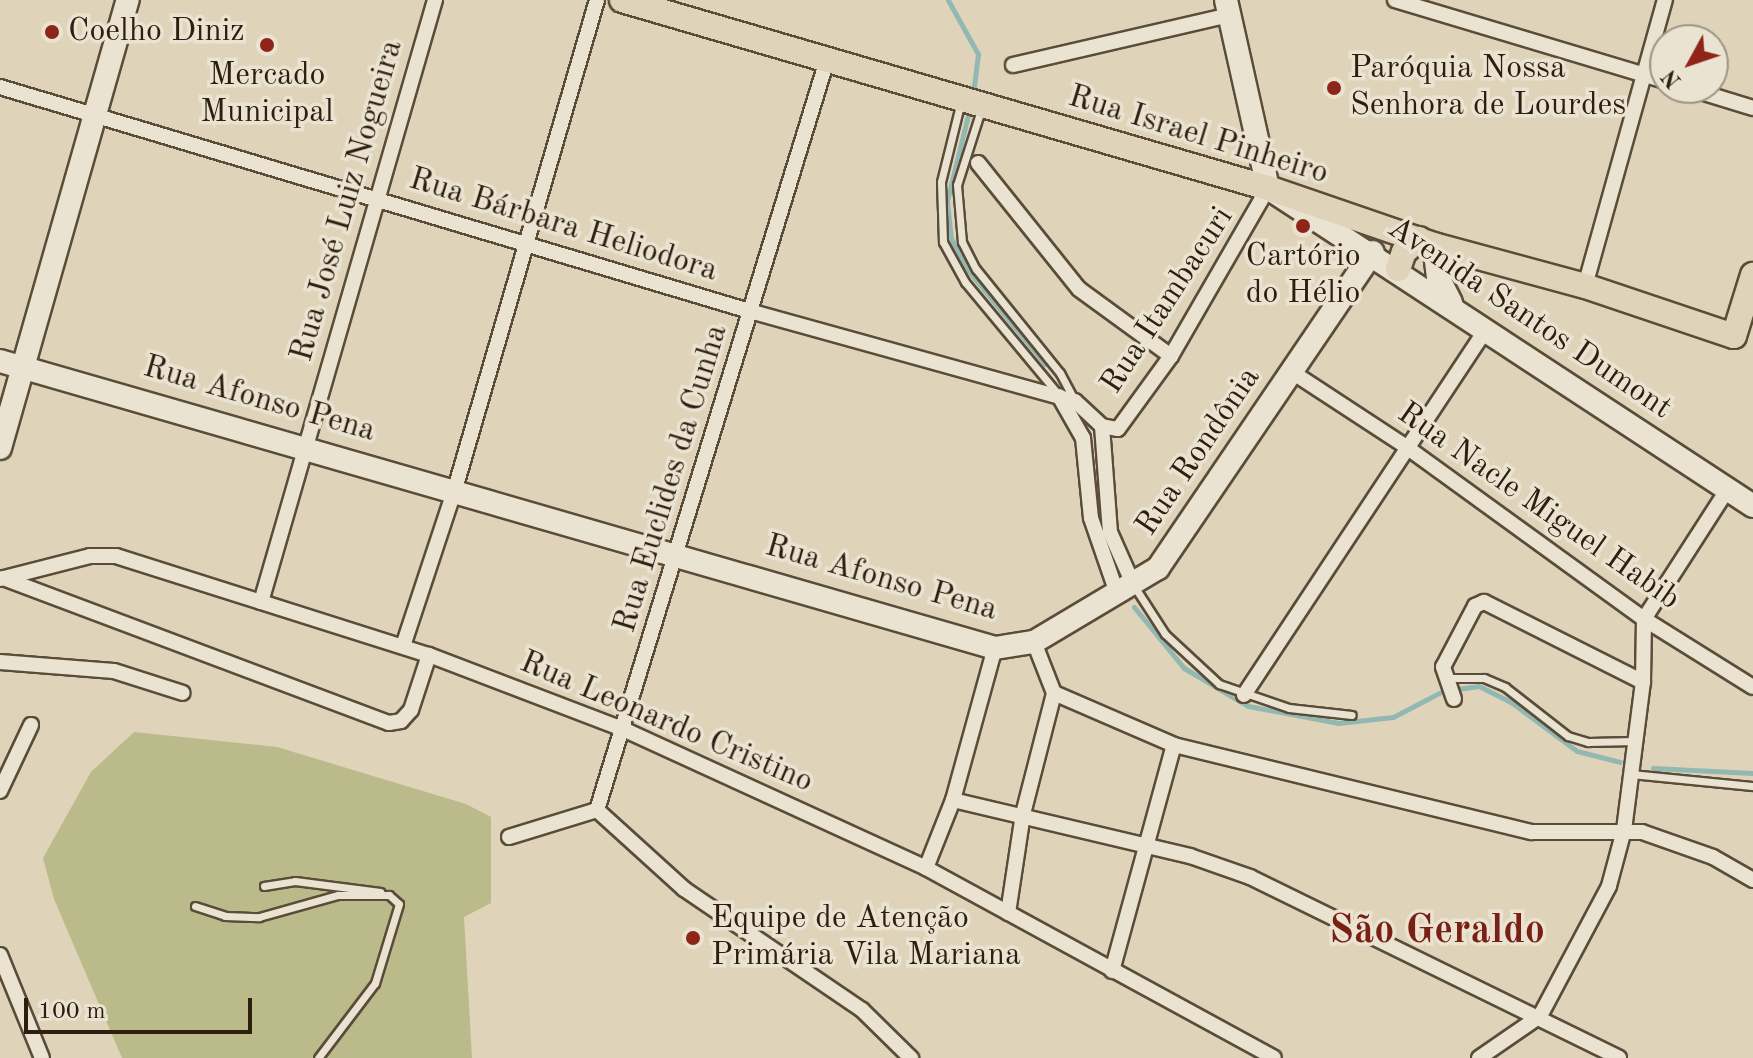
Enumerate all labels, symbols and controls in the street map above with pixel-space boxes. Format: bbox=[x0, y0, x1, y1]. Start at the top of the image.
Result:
place label: Coelho Diniz bbox=[68, 13, 245, 51]
marker: Coelho Diniz bbox=[43, 23, 61, 41]
north arrow bbox=[1649, 24, 1729, 104]
marker: Mercado Municipal bbox=[258, 36, 276, 54]
street label: Rua José Luiz Nogueira bbox=[284, 36, 412, 366]
place label: Paróquia Nossa Senhora de Lourdes bbox=[1350, 51, 1626, 126]
place label: Mercado Municipal bbox=[200, 58, 334, 133]
text: N bbox=[1658, 65, 1686, 92]
street label: Rua Israel Pinheiro bbox=[1063, 78, 1333, 194]
marker: Paróquia Nossa Senhora de Lourdes bbox=[1325, 79, 1343, 97]
street label: Rua Bárbara Heliodora bbox=[404, 161, 722, 291]
street label: Rua Itambacuri bbox=[1093, 200, 1243, 402]
street label: Avenida Santos Dumont bbox=[1380, 210, 1678, 428]
marker: Cartório do Hélio bbox=[1294, 217, 1312, 235]
place label: Cartório do Hélio bbox=[1245, 239, 1361, 314]
street label: Rua Euclides da Cunha bbox=[607, 320, 737, 638]
street label: Rua Afonso Pena bbox=[139, 349, 379, 451]
street label: Rua Rondônia bbox=[1129, 360, 1269, 544]
street label: Rua Nacle Miguel Habib bbox=[1389, 395, 1687, 619]
street label: Rua Afonso Pena bbox=[761, 528, 1001, 630]
street label: Rua Leonardo Cristino bbox=[514, 644, 818, 802]
place label: Equipe de Atenção Primária Vila Mariana bbox=[711, 901, 1021, 976]
district label: São Geraldo bbox=[1329, 908, 1545, 956]
marker: Equipe de Atenção Primária Vila Mariana bbox=[682, 927, 704, 949]
scale bar bbox=[28, 982, 256, 1032]
text: 100 m bbox=[38, 1000, 106, 1024]

